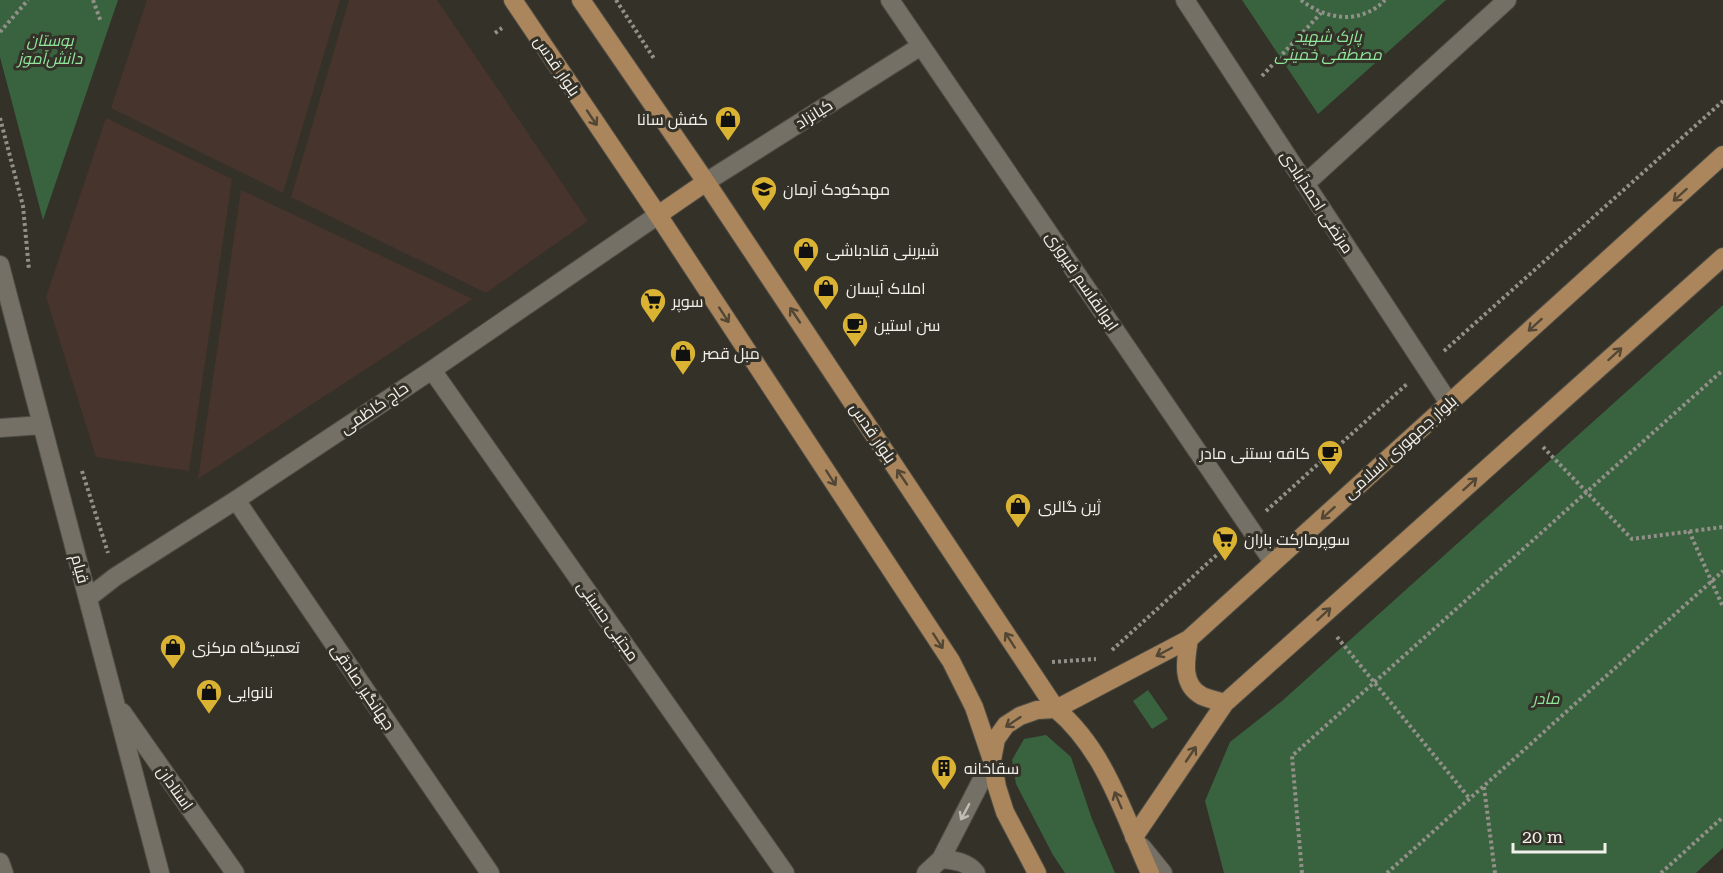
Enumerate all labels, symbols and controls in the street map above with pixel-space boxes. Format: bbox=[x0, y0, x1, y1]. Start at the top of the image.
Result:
park label: پارک شهید مصطفی خمینی bbox=[1274, 27, 1382, 64]
park label: بوستان دانش‌آموز bbox=[16, 31, 83, 68]
street label: بلوار قدس bbox=[529, 32, 584, 100]
street label: کیانزاد bbox=[792, 95, 836, 133]
shop icon: کفش سانا bbox=[713, 104, 743, 142]
one-way arrow bbox=[586, 109, 598, 126]
place label: کفش سانا bbox=[637, 110, 708, 130]
street label: مرتضی احمدآبادی bbox=[1276, 147, 1357, 258]
school or university icon: مهدکودک آرمان bbox=[749, 174, 779, 212]
place label: مهدکودک آرمان bbox=[783, 180, 890, 200]
one-way arrow bbox=[1672, 188, 1687, 202]
street label: ابوالقاسم فیروزی bbox=[1040, 228, 1122, 335]
shop icon: شیرینی قنادباشی bbox=[791, 235, 821, 273]
place label: شیرینی قنادباشی bbox=[826, 241, 939, 261]
shop icon: املاک آیسان bbox=[811, 273, 841, 311]
place label: املاک آیسان bbox=[846, 279, 926, 299]
supermarket icon: سوپر bbox=[638, 286, 668, 324]
place label: سوپر bbox=[671, 292, 704, 313]
one-way arrow bbox=[788, 306, 801, 323]
one-way arrow bbox=[718, 307, 730, 323]
cafe icon: سن استین bbox=[840, 310, 870, 348]
place label: سن استین bbox=[874, 316, 940, 336]
one-way arrow bbox=[1528, 318, 1543, 332]
shop icon: مبل قصر bbox=[668, 338, 698, 376]
place label: مبل قصر bbox=[701, 344, 760, 364]
one-way arrow bbox=[1607, 347, 1622, 361]
street label: حاج کاظمی bbox=[336, 378, 413, 439]
street label: بلوار جمهوری اسلامی bbox=[1339, 391, 1461, 504]
street label: بلوار قدس bbox=[845, 399, 900, 467]
cafe icon: کافه بستنی مادر bbox=[1315, 438, 1345, 476]
place label: کافه بستنی مادر bbox=[1199, 444, 1310, 464]
one-way arrow bbox=[825, 469, 837, 486]
one-way arrow bbox=[896, 469, 908, 486]
one-way arrow bbox=[1462, 477, 1477, 491]
shop icon: ژین گالری bbox=[1003, 491, 1033, 529]
place label: ژین گالری bbox=[1038, 497, 1102, 517]
one-way arrow bbox=[1321, 505, 1336, 519]
supermarket icon: سوپرمارکت باران bbox=[1210, 524, 1240, 562]
place label: سوپرمارکت باران bbox=[1244, 530, 1350, 551]
street label: قیام bbox=[65, 552, 93, 586]
street label: مجتبی حسینی bbox=[573, 577, 643, 665]
one-way arrow bbox=[1317, 607, 1332, 621]
shop icon: تعمیرگاه مرکزی bbox=[158, 632, 188, 670]
one-way arrow bbox=[933, 632, 945, 649]
one-way arrow bbox=[1004, 632, 1016, 648]
place label: تعمیرگاه مرکزی bbox=[192, 638, 301, 658]
street label: جهانگیر صادقی bbox=[326, 640, 399, 734]
one-way arrow bbox=[1156, 646, 1173, 658]
shop icon: نانوایی bbox=[194, 677, 224, 715]
place label: نانوایی bbox=[228, 683, 273, 703]
park label: مادر bbox=[1531, 689, 1560, 708]
one-way arrow bbox=[1005, 716, 1022, 728]
one-way arrow bbox=[1185, 746, 1197, 763]
building icon: سقاخانه bbox=[929, 753, 959, 791]
place label: سقاخانه bbox=[964, 759, 1019, 778]
street label: استادان bbox=[152, 762, 197, 814]
one-way arrow bbox=[1112, 792, 1123, 810]
one-way arrow bbox=[959, 803, 971, 820]
scale bar bbox=[1513, 816, 1604, 854]
text: 20 m bbox=[1522, 826, 1563, 847]

